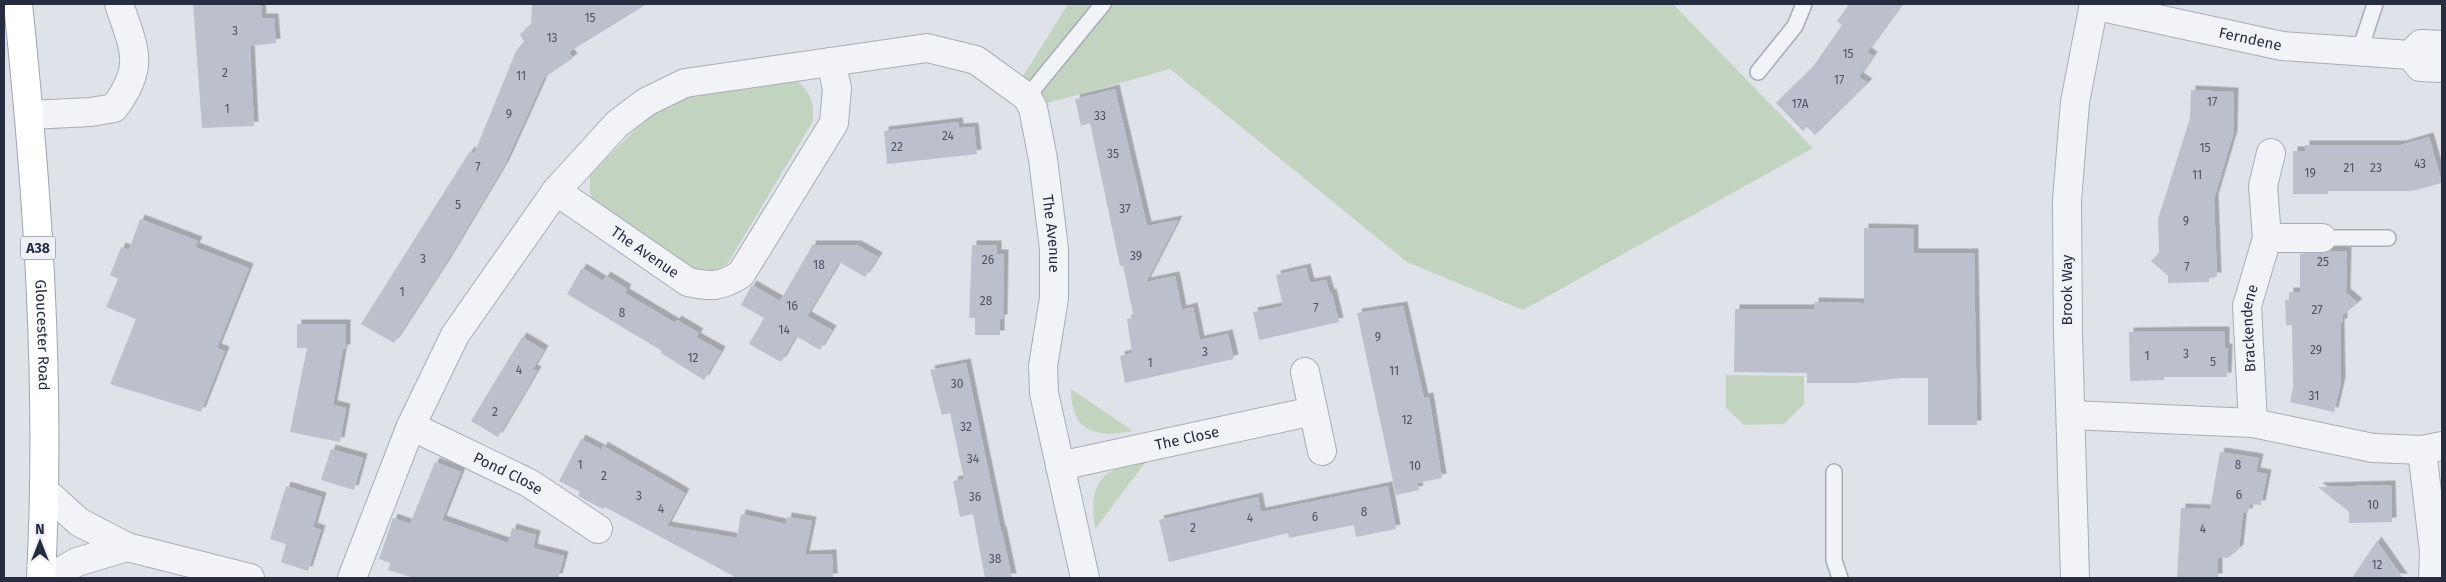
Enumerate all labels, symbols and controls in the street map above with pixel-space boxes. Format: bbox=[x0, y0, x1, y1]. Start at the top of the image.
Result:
house number: 15 bbox=[584, 11, 596, 25]
house number: 3 bbox=[232, 24, 238, 38]
street label: Ferndene bbox=[2217, 24, 2283, 55]
house number: 13 bbox=[546, 31, 558, 45]
house number: 15 bbox=[1842, 47, 1854, 61]
house number: 2 bbox=[222, 66, 228, 80]
house number: 11 bbox=[516, 69, 526, 83]
house number: 17 bbox=[1834, 73, 1844, 87]
house number: 17 bbox=[2207, 95, 2217, 109]
house number: 17A bbox=[1791, 97, 1809, 111]
house number: 1 bbox=[224, 102, 230, 116]
house number: 9 bbox=[506, 107, 512, 121]
house number: 33 bbox=[1094, 109, 1106, 123]
house number: 24 bbox=[942, 129, 955, 143]
house number: 22 bbox=[891, 140, 903, 154]
house number: 15 bbox=[2199, 141, 2211, 155]
house number: 35 bbox=[1107, 147, 1119, 161]
house number: 43 bbox=[2414, 157, 2426, 171]
house number: 7 bbox=[475, 160, 481, 174]
house number: 21 bbox=[2344, 161, 2354, 175]
house number: 23 bbox=[2370, 161, 2382, 175]
house number: 19 bbox=[2304, 166, 2316, 180]
house number: 11 bbox=[2192, 168, 2202, 182]
street label: The Avenue bbox=[1038, 193, 1063, 273]
house number: 5 bbox=[455, 198, 461, 212]
house number: 37 bbox=[1119, 202, 1131, 216]
house number: 9 bbox=[2183, 214, 2189, 228]
street label: The Avenue bbox=[607, 223, 682, 282]
road number: A38 bbox=[20, 237, 56, 260]
house number: 39 bbox=[1130, 249, 1142, 263]
house number: 3 bbox=[420, 252, 426, 266]
house number: 26 bbox=[982, 253, 994, 267]
street label: Brook Way bbox=[2058, 254, 2076, 325]
house number: 25 bbox=[2317, 255, 2329, 269]
house number: 18 bbox=[813, 258, 825, 272]
house number: 7 bbox=[2184, 260, 2190, 274]
street label: Gloucester Road bbox=[31, 279, 53, 391]
street label: Brackendene bbox=[2237, 282, 2262, 373]
house number: 1 bbox=[399, 285, 405, 299]
house number: 28 bbox=[980, 294, 993, 308]
house number: 16 bbox=[786, 299, 798, 313]
house number: 7 bbox=[1313, 301, 1319, 315]
house number: 27 bbox=[2311, 303, 2323, 317]
house number: 8 bbox=[619, 306, 626, 320]
house number: 14 bbox=[778, 323, 790, 337]
house number: 9 bbox=[1375, 330, 1381, 344]
house number: 29 bbox=[2310, 343, 2322, 357]
house number: 3 bbox=[1202, 345, 1208, 359]
house number: 3 bbox=[2183, 347, 2189, 361]
house number: 1 bbox=[2144, 349, 2150, 363]
house number: 12 bbox=[687, 351, 699, 365]
house number: 5 bbox=[2210, 355, 2216, 369]
house number: 1 bbox=[1147, 356, 1153, 370]
house number: 4 bbox=[516, 363, 523, 377]
house number: 11 bbox=[1389, 364, 1399, 378]
house number: 30 bbox=[951, 377, 964, 391]
house number: 31 bbox=[2309, 389, 2319, 403]
house number: 2 bbox=[492, 405, 498, 419]
house number: 12 bbox=[1401, 413, 1413, 427]
house number: 32 bbox=[960, 420, 972, 434]
street label: The Close bbox=[1153, 423, 1221, 454]
street label: Pond Close bbox=[470, 448, 546, 499]
house number: 34 bbox=[967, 452, 980, 466]
house number: 1 bbox=[577, 458, 583, 472]
house number: 8 bbox=[2235, 458, 2242, 472]
house number: 10 bbox=[1409, 459, 1421, 473]
house number: 2 bbox=[601, 469, 607, 483]
house number: 6 bbox=[2236, 488, 2242, 502]
house number: 3 bbox=[636, 489, 642, 503]
house number: 36 bbox=[969, 490, 981, 504]
house number: 10 bbox=[2367, 498, 2379, 512]
house number: 4 bbox=[658, 502, 665, 516]
house number: 8 bbox=[1361, 505, 1368, 519]
house number: 6 bbox=[1312, 510, 1318, 524]
house number: 4 bbox=[1247, 511, 1254, 525]
north arrow bbox=[15, 517, 65, 567]
text: N bbox=[35, 521, 45, 538]
house number: 2 bbox=[1190, 521, 1196, 535]
house number: 4 bbox=[2200, 522, 2207, 536]
house number: 38 bbox=[989, 552, 1002, 566]
house number: 12 bbox=[2371, 558, 2383, 572]

